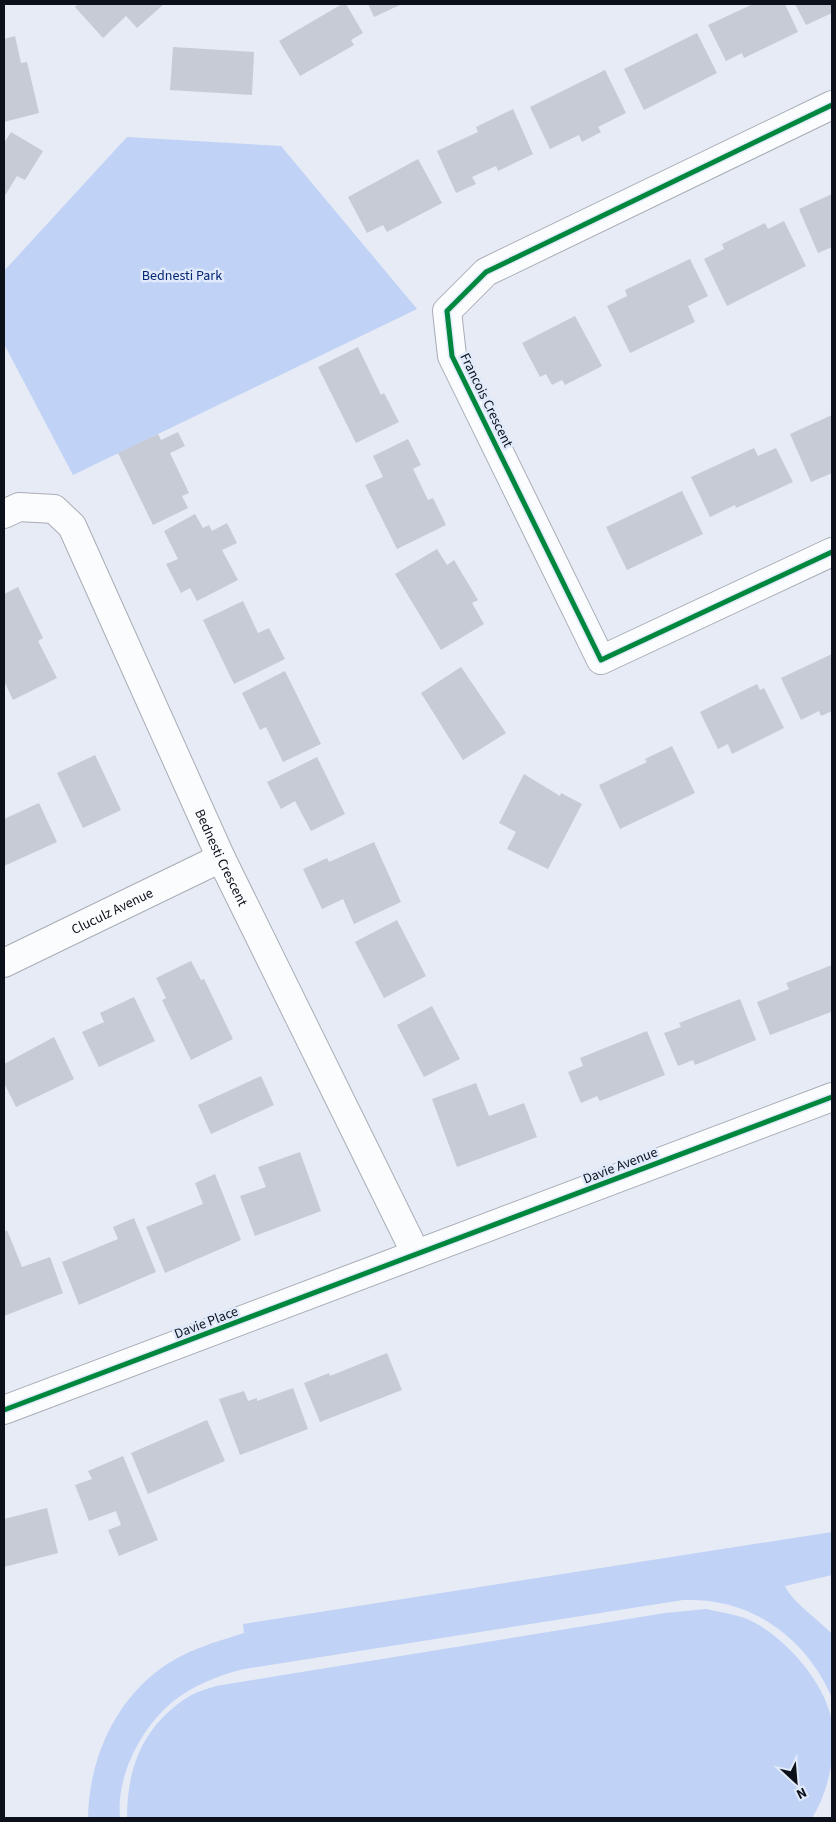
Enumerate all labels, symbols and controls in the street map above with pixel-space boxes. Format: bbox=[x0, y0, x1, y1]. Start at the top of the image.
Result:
park label: Bednesti Park bbox=[142, 266, 222, 286]
street label: Francois Crescent bbox=[455, 350, 518, 451]
street label: Bednesti Crescent bbox=[189, 806, 252, 910]
street label: Cluculz Avenue bbox=[68, 883, 157, 940]
street label: Davie Avenue bbox=[580, 1143, 661, 1189]
street label: Davie Place bbox=[172, 1302, 241, 1344]
north arrow bbox=[771, 1757, 821, 1807]
text: N bbox=[793, 1782, 810, 1804]

